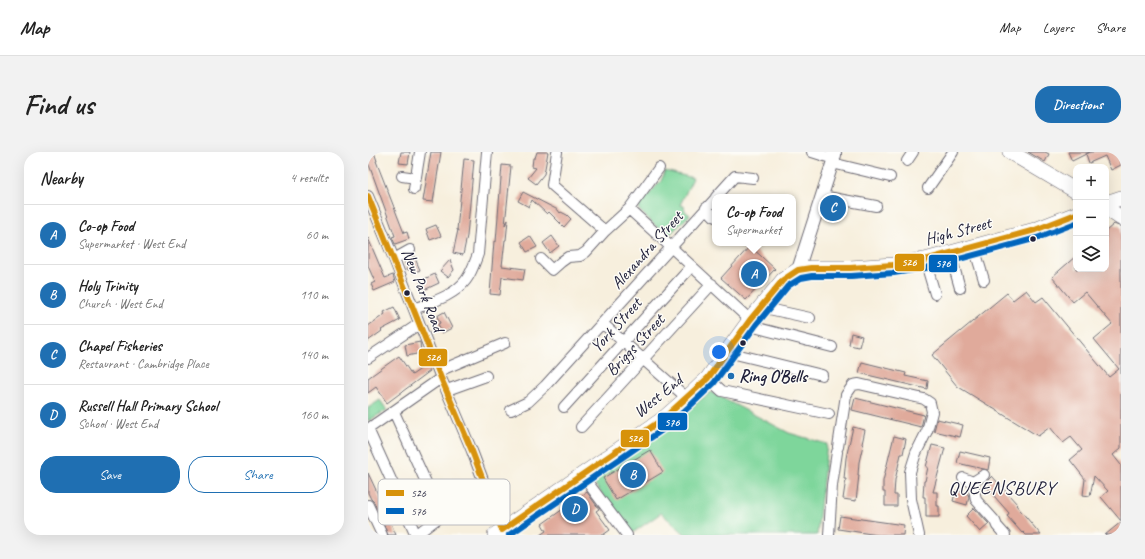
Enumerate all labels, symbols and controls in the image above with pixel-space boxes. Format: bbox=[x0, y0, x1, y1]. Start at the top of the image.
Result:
text: Map bbox=[20, 16, 50, 40]
text: Map bbox=[999, 19, 1021, 36]
text: Layers bbox=[1043, 19, 1074, 36]
text: Share bbox=[1096, 19, 1125, 36]
button: Directions bbox=[1035, 86, 1121, 123]
text: Find us bbox=[24, 87, 94, 122]
map controls bbox=[1073, 164, 1109, 272]
button: + bbox=[1073, 164, 1109, 200]
text: Nearby bbox=[40, 168, 83, 189]
text: 4 results bbox=[290, 170, 328, 186]
pin: C bbox=[820, 193, 846, 223]
popup bbox=[712, 194, 796, 246]
button: − bbox=[1073, 200, 1109, 236]
text: Co-op Food bbox=[726, 203, 782, 222]
street label: Alexandra Street bbox=[606, 205, 689, 293]
street label: High Street bbox=[923, 212, 996, 250]
text: Co-op Food bbox=[78, 217, 134, 236]
text: Supermarket bbox=[726, 222, 781, 238]
text: A bbox=[50, 227, 56, 243]
text: 60 m bbox=[306, 227, 328, 243]
unlabelled marker bbox=[1028, 234, 1038, 244]
text: Supermarket · West End bbox=[78, 236, 185, 252]
button: layers bbox=[1073, 236, 1109, 272]
street label: New Park Road bbox=[397, 246, 450, 337]
line badge: 526 bbox=[894, 253, 925, 272]
line badge: 576 bbox=[928, 254, 958, 273]
text: 526 bbox=[902, 255, 917, 269]
text: 576 bbox=[936, 256, 951, 270]
pin: A bbox=[741, 259, 767, 289]
text: Holy Trinity bbox=[78, 277, 138, 296]
text: B bbox=[50, 287, 56, 303]
text: 110 m bbox=[300, 287, 328, 303]
unlabelled marker bbox=[402, 288, 412, 298]
street label: York Street bbox=[586, 291, 648, 357]
text: Church · West End bbox=[78, 296, 163, 312]
street label: Briggs Street bbox=[601, 308, 671, 380]
text: Chapel Fisheries bbox=[78, 337, 162, 356]
unlabelled marker bbox=[738, 338, 748, 348]
your location bbox=[709, 342, 729, 362]
text: C bbox=[50, 347, 56, 363]
text: 140 m bbox=[300, 347, 328, 363]
line badge: 526 bbox=[418, 348, 448, 367]
text: 526 bbox=[426, 350, 441, 364]
text: Restaurant · Cambridge Place bbox=[78, 356, 209, 372]
place label: Ring O'Bells bbox=[739, 366, 809, 387]
street label: West End bbox=[629, 369, 688, 422]
marker: Ring O'Bells bbox=[726, 371, 736, 381]
text: Russell Hall Primary School bbox=[78, 397, 218, 416]
text: D bbox=[49, 407, 57, 423]
text: 160 m bbox=[300, 407, 328, 423]
line badge: 576 bbox=[657, 412, 688, 431]
text: 576 bbox=[665, 415, 680, 429]
text: School · West End bbox=[78, 416, 158, 432]
line badge: 526 bbox=[620, 429, 650, 448]
text: 526 bbox=[628, 431, 643, 445]
button: Save bbox=[40, 456, 180, 493]
button: Share bbox=[188, 456, 328, 493]
pin: B bbox=[620, 460, 646, 490]
district label: QUEENSBURY bbox=[948, 476, 1058, 500]
legend bbox=[378, 479, 510, 525]
text: 526 bbox=[411, 486, 427, 500]
pin: D bbox=[562, 494, 588, 524]
text: 576 bbox=[411, 504, 427, 518]

